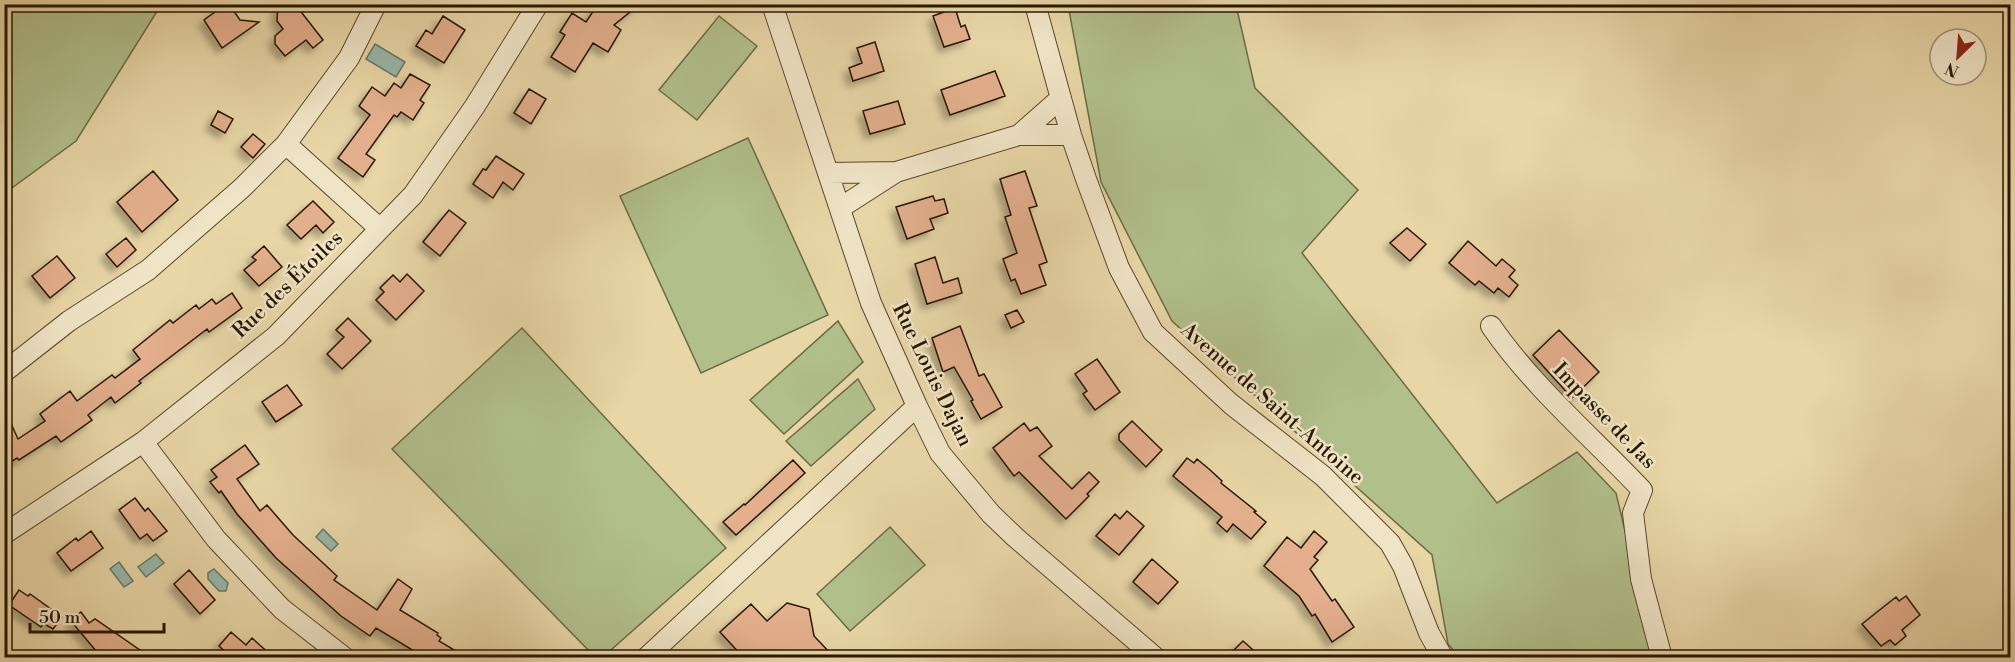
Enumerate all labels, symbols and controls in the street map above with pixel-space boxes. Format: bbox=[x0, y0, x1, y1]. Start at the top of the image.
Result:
north arrow bbox=[1928, 27, 1988, 87]
text: N bbox=[1942, 58, 1962, 81]
street label: Rue des Étoiles bbox=[226, 224, 349, 344]
street label: Rue Louis Dajan bbox=[886, 299, 978, 451]
street label: Avenue de Saint-Antoine bbox=[1174, 317, 1369, 491]
street label: Impasse de Jas bbox=[1547, 357, 1661, 475]
scale bar bbox=[30, 596, 164, 634]
text: 50 m bbox=[39, 606, 81, 629]

